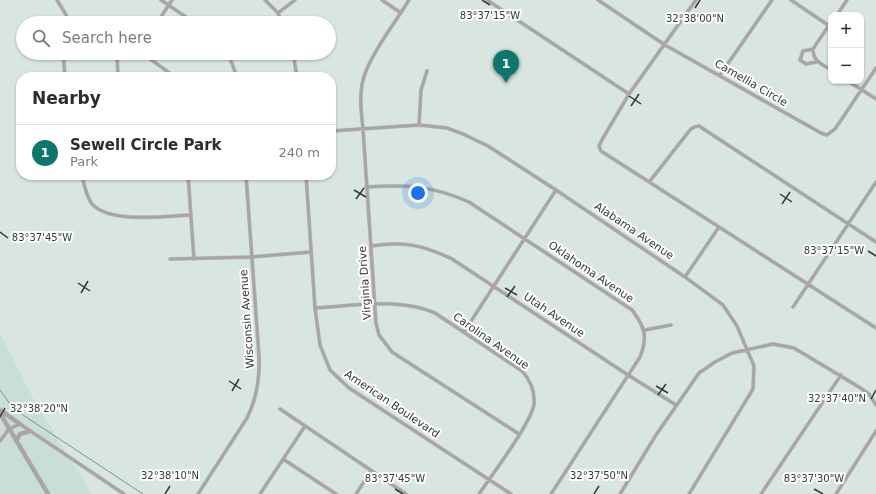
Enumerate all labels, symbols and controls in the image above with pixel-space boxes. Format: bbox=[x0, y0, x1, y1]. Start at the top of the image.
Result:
text: 83°37'15"W bbox=[460, 10, 520, 21]
map controls bbox=[828, 12, 864, 84]
button: + bbox=[828, 12, 864, 48]
text: 32°38'00"N bbox=[666, 13, 724, 24]
search box bbox=[16, 16, 336, 60]
icon: search bbox=[30, 27, 52, 49]
text: Search here bbox=[62, 29, 152, 47]
button: − bbox=[828, 48, 864, 84]
pin: 1 bbox=[493, 50, 519, 83]
street label: Camellia Circle bbox=[712, 57, 790, 109]
text: Nearby bbox=[32, 88, 101, 108]
text: Sewell Circle Park bbox=[70, 136, 222, 154]
text: 1 bbox=[40, 145, 50, 160]
text: 240 m bbox=[278, 145, 320, 160]
text: Park bbox=[70, 154, 98, 169]
your location bbox=[408, 183, 428, 203]
street label: Alabama Avenue bbox=[592, 200, 676, 262]
text: 83°37'45"W bbox=[12, 232, 72, 243]
street label: Oklahoma Avenue bbox=[546, 239, 636, 306]
street label: Virginia Drive bbox=[356, 245, 374, 321]
text: 83°37'15"W bbox=[804, 245, 864, 256]
street label: Wisconsin Avenue bbox=[237, 269, 257, 369]
street label: Utah Avenue bbox=[521, 290, 587, 340]
street label: Carolina Avenue bbox=[451, 310, 532, 372]
street label: American Boulevard bbox=[342, 367, 442, 441]
text: 32°37'40"N bbox=[808, 393, 866, 404]
text: 32°38'20"N bbox=[10, 403, 68, 414]
text: 32°38'10"N bbox=[141, 470, 199, 481]
text: 32°37'50"N bbox=[570, 470, 628, 481]
text: 83°37'45"W bbox=[365, 473, 425, 484]
text: 83°37'30"W bbox=[784, 473, 844, 484]

